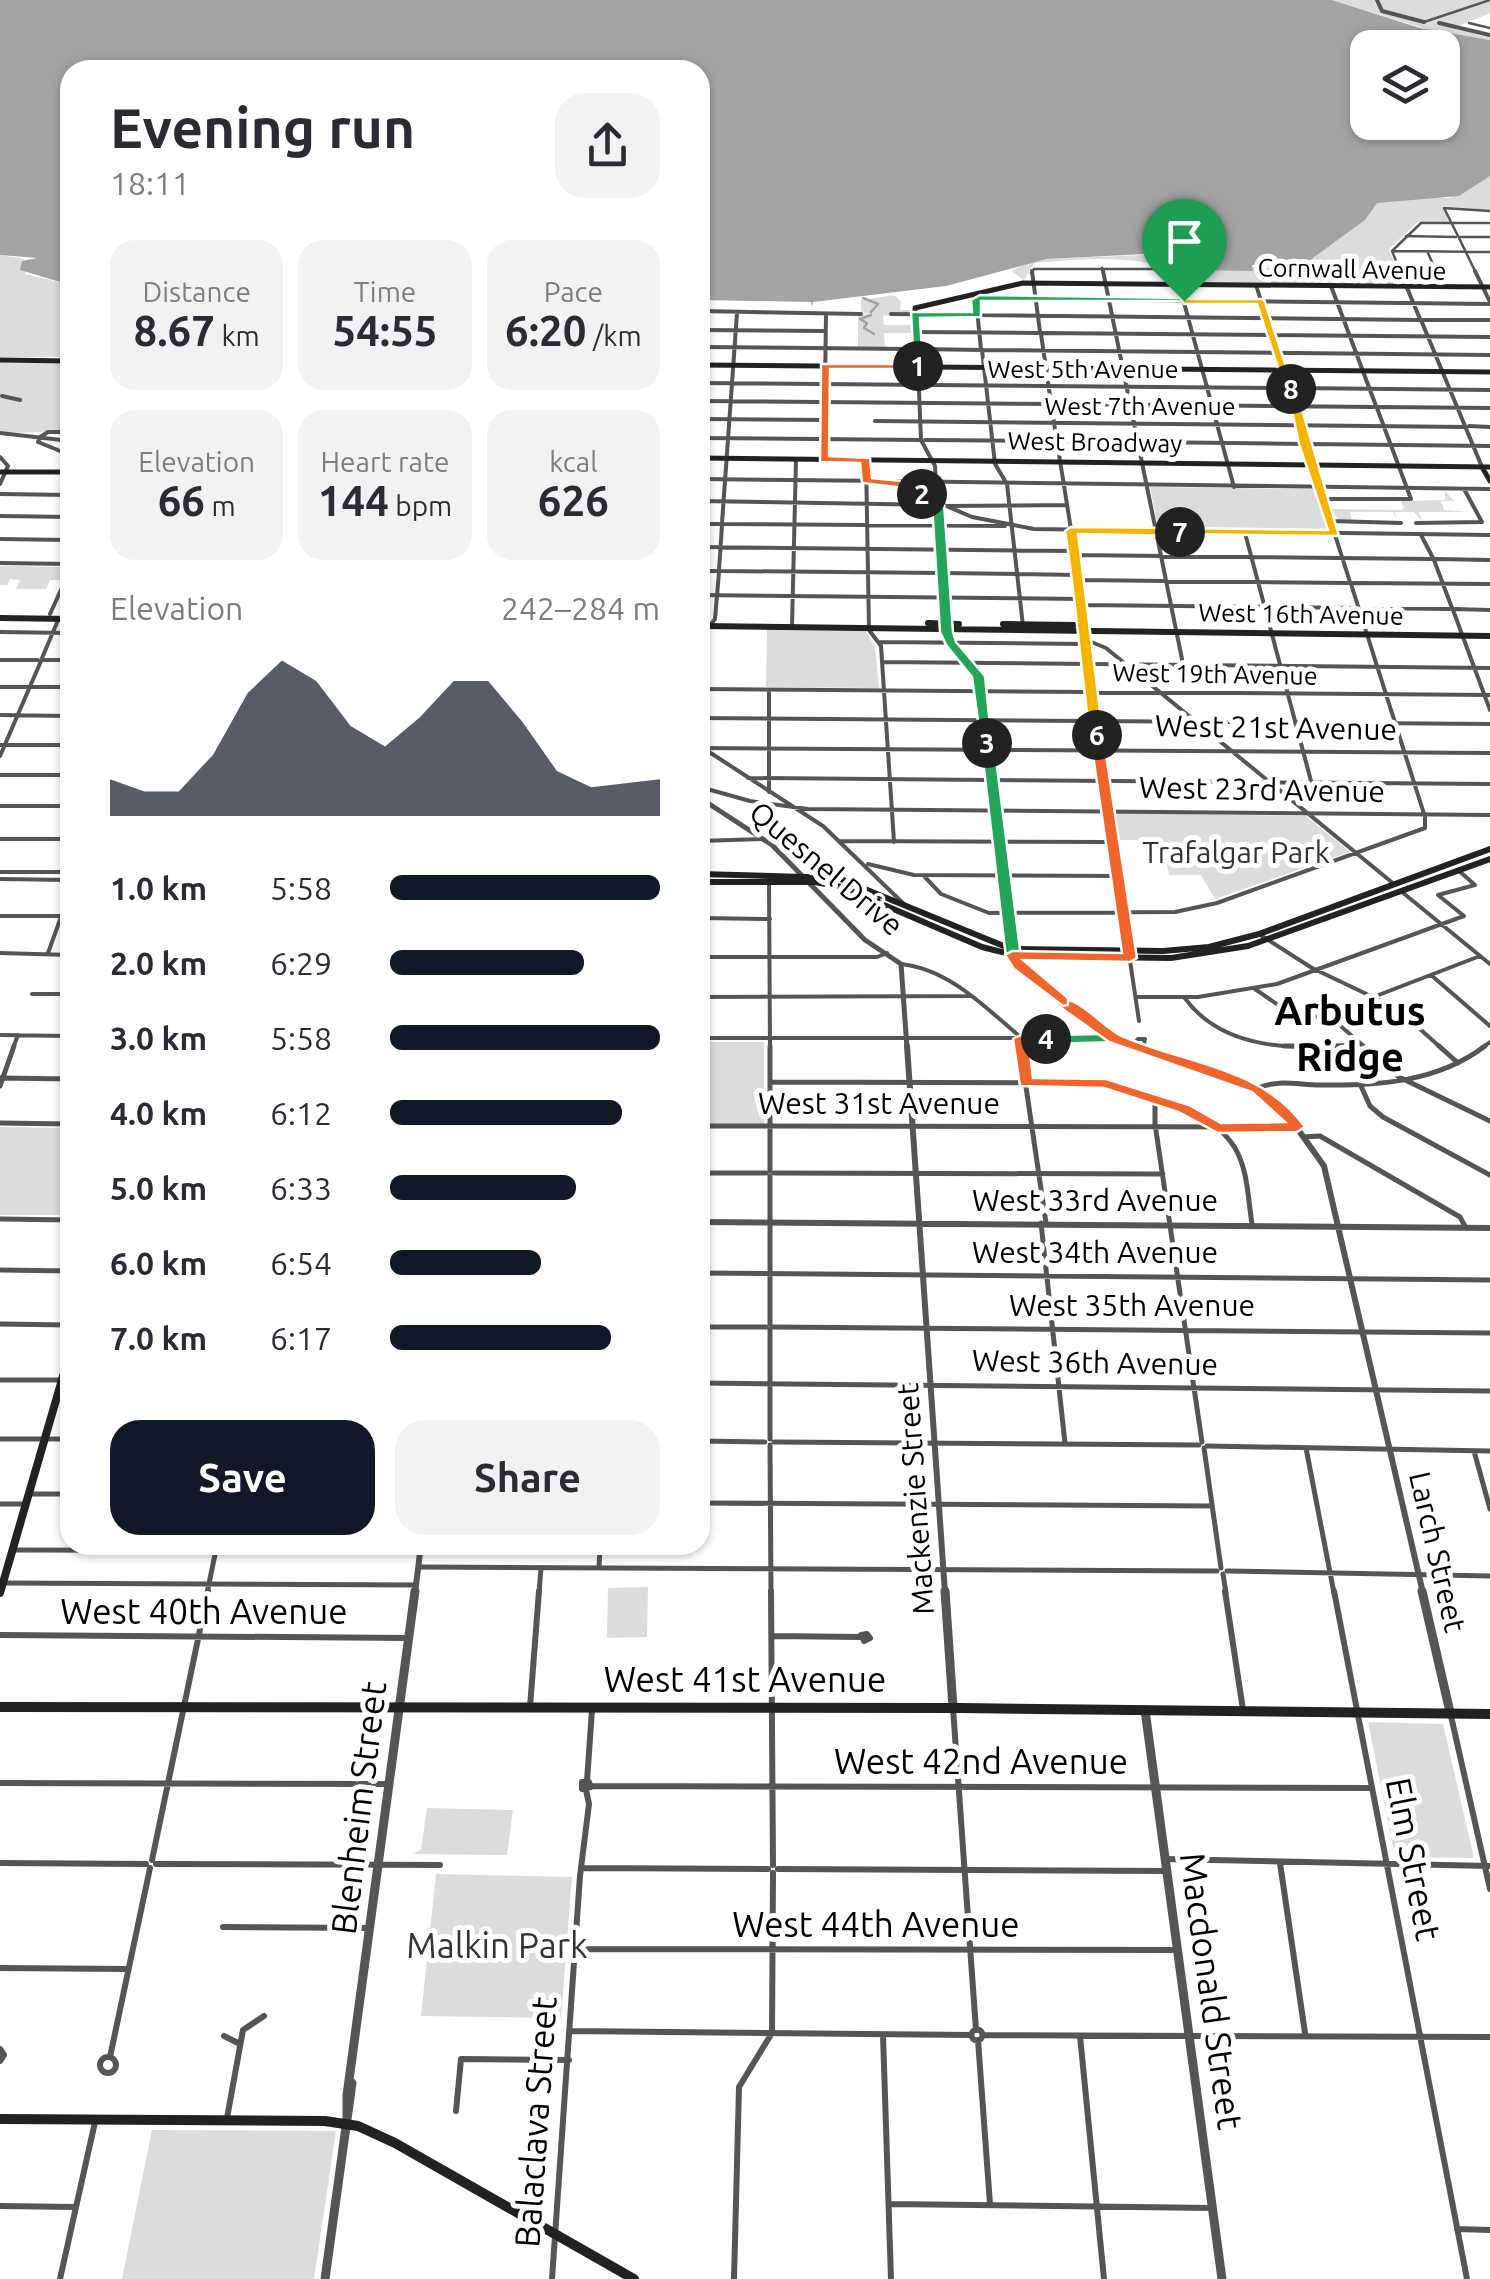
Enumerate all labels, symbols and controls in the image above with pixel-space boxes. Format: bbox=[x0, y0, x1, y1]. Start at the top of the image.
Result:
map controls bbox=[1350, 30, 1460, 140]
button: layers bbox=[1350, 30, 1460, 140]
button: share bbox=[555, 93, 660, 198]
text: Evening run bbox=[110, 97, 415, 158]
text: 18:11 bbox=[110, 165, 190, 201]
pin bbox=[1142, 199, 1227, 302]
icon: arrive bbox=[1157, 214, 1212, 269]
street label: Cornwall Avenue bbox=[1257, 253, 1447, 285]
text: Distance bbox=[142, 276, 251, 307]
text: Time bbox=[354, 276, 416, 307]
text: Pace bbox=[544, 276, 603, 307]
text: 8.67 bbox=[134, 307, 215, 354]
text: 54:55 bbox=[332, 307, 438, 354]
text: 6:20 bbox=[505, 307, 586, 354]
text: km bbox=[215, 320, 260, 351]
text: /km bbox=[586, 320, 642, 351]
pin: 1 bbox=[893, 341, 943, 391]
text: 1 bbox=[910, 350, 926, 381]
street label: West 5th Avenue bbox=[987, 355, 1179, 383]
pin: 8 bbox=[1266, 364, 1316, 414]
text: 8 bbox=[1283, 373, 1299, 404]
street label: West 7th Avenue bbox=[1044, 392, 1236, 420]
street label: West Broadway bbox=[1007, 426, 1183, 458]
text: Elevation bbox=[138, 446, 255, 477]
text: Heart rate bbox=[321, 446, 449, 477]
text: kcal bbox=[549, 446, 597, 477]
pin: 2 bbox=[897, 469, 947, 519]
text: 66 bbox=[158, 477, 205, 524]
text: 144 bbox=[318, 477, 389, 524]
text: 626 bbox=[538, 477, 609, 524]
text: 2 bbox=[914, 478, 930, 509]
text: m bbox=[205, 490, 236, 521]
text: bpm bbox=[389, 490, 452, 521]
pin: 7 bbox=[1155, 507, 1205, 557]
text: 7 bbox=[1172, 516, 1188, 547]
text: Elevation bbox=[110, 590, 243, 626]
text: 242–284 m bbox=[501, 590, 660, 626]
street label: West 16th Avenue bbox=[1198, 598, 1404, 630]
street label: West 19th Avenue bbox=[1112, 658, 1318, 690]
street label: West 21st Avenue bbox=[1155, 708, 1397, 746]
pin: 6 bbox=[1072, 710, 1122, 760]
pin: 3 bbox=[962, 718, 1012, 768]
text: 6 bbox=[1089, 719, 1105, 750]
text: 3 bbox=[979, 727, 995, 758]
street label: West 23rd Avenue bbox=[1139, 770, 1385, 808]
street label: Quesnel Drive bbox=[743, 794, 910, 942]
park label: Trafalgar Park bbox=[1142, 835, 1330, 869]
text: 1.0 km bbox=[110, 870, 207, 906]
text: 5:58 bbox=[270, 870, 332, 906]
text: 2.0 km bbox=[110, 945, 207, 981]
text: 6:29 bbox=[270, 945, 332, 981]
district label: Arbutus Ridge bbox=[1274, 988, 1426, 1079]
pin: 4 bbox=[1021, 1014, 1071, 1064]
text: 3.0 km bbox=[110, 1020, 207, 1056]
text: 5:58 bbox=[270, 1020, 332, 1056]
text: 4 bbox=[1038, 1023, 1054, 1054]
street label: West 31st Avenue bbox=[758, 1086, 1000, 1120]
text: 4.0 km bbox=[110, 1095, 207, 1131]
text: 6:12 bbox=[270, 1095, 332, 1131]
text: 5.0 km bbox=[110, 1170, 207, 1206]
text: 6:33 bbox=[270, 1170, 332, 1206]
street label: West 33rd Avenue bbox=[972, 1183, 1218, 1217]
street label: West 34th Avenue bbox=[972, 1235, 1218, 1269]
text: 6.0 km bbox=[110, 1245, 207, 1281]
text: 6:54 bbox=[270, 1245, 332, 1281]
street label: West 35th Avenue bbox=[1009, 1288, 1255, 1322]
text: 7.0 km bbox=[110, 1320, 207, 1356]
text: 6:17 bbox=[270, 1320, 332, 1356]
street label: West 36th Avenue bbox=[972, 1343, 1218, 1381]
street label: Mackenzie Street bbox=[890, 1382, 940, 1616]
button: Save bbox=[110, 1420, 375, 1535]
button: Share bbox=[395, 1420, 660, 1535]
street label: Larch Street bbox=[1403, 1468, 1473, 1636]
street label: West 40th Avenue bbox=[60, 1591, 348, 1631]
street label: West 41st Avenue bbox=[604, 1659, 886, 1699]
street label: Blenheim Street bbox=[323, 1679, 393, 1937]
street label: West 42nd Avenue bbox=[834, 1741, 1128, 1781]
street label: Elm Street bbox=[1379, 1774, 1449, 1944]
street label: Macdonald Street bbox=[1173, 1850, 1251, 2132]
street label: West 44th Avenue bbox=[732, 1904, 1020, 1944]
park label: Malkin Park bbox=[406, 1925, 588, 1965]
street label: Balaclava Street bbox=[506, 1995, 564, 2249]

